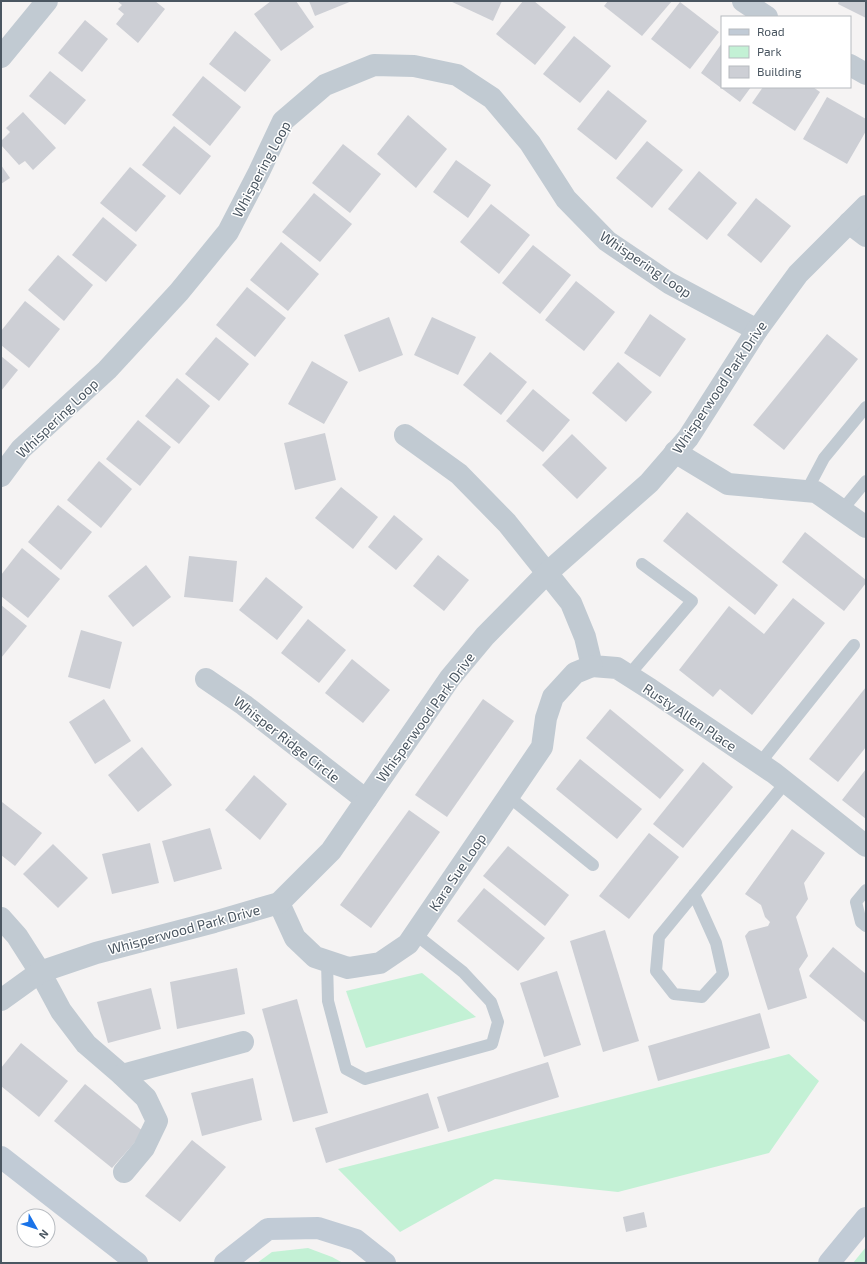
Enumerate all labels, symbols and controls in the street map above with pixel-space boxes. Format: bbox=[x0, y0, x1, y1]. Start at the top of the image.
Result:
legend bbox=[721, 16, 851, 88]
text: Road bbox=[757, 24, 785, 38]
text: Park bbox=[757, 44, 782, 58]
text: Building bbox=[757, 64, 802, 78]
street label: Whispering Loop bbox=[228, 118, 294, 220]
street label: Whispering Loop bbox=[597, 227, 695, 301]
street label: Whisperwood Park Drive bbox=[668, 317, 770, 457]
street label: Whispering Loop bbox=[13, 375, 101, 461]
street label: Whisperwood Park Drive bbox=[372, 649, 478, 785]
street label: Rusty Allen Place bbox=[640, 679, 740, 755]
street label: Whisper Ridge Circle bbox=[231, 692, 343, 786]
street label: Kara Sue Loop bbox=[425, 830, 489, 914]
street label: Whisperwood Park Drive bbox=[106, 901, 262, 957]
north arrow bbox=[16, 1208, 56, 1248]
text: N bbox=[37, 1227, 52, 1242]

